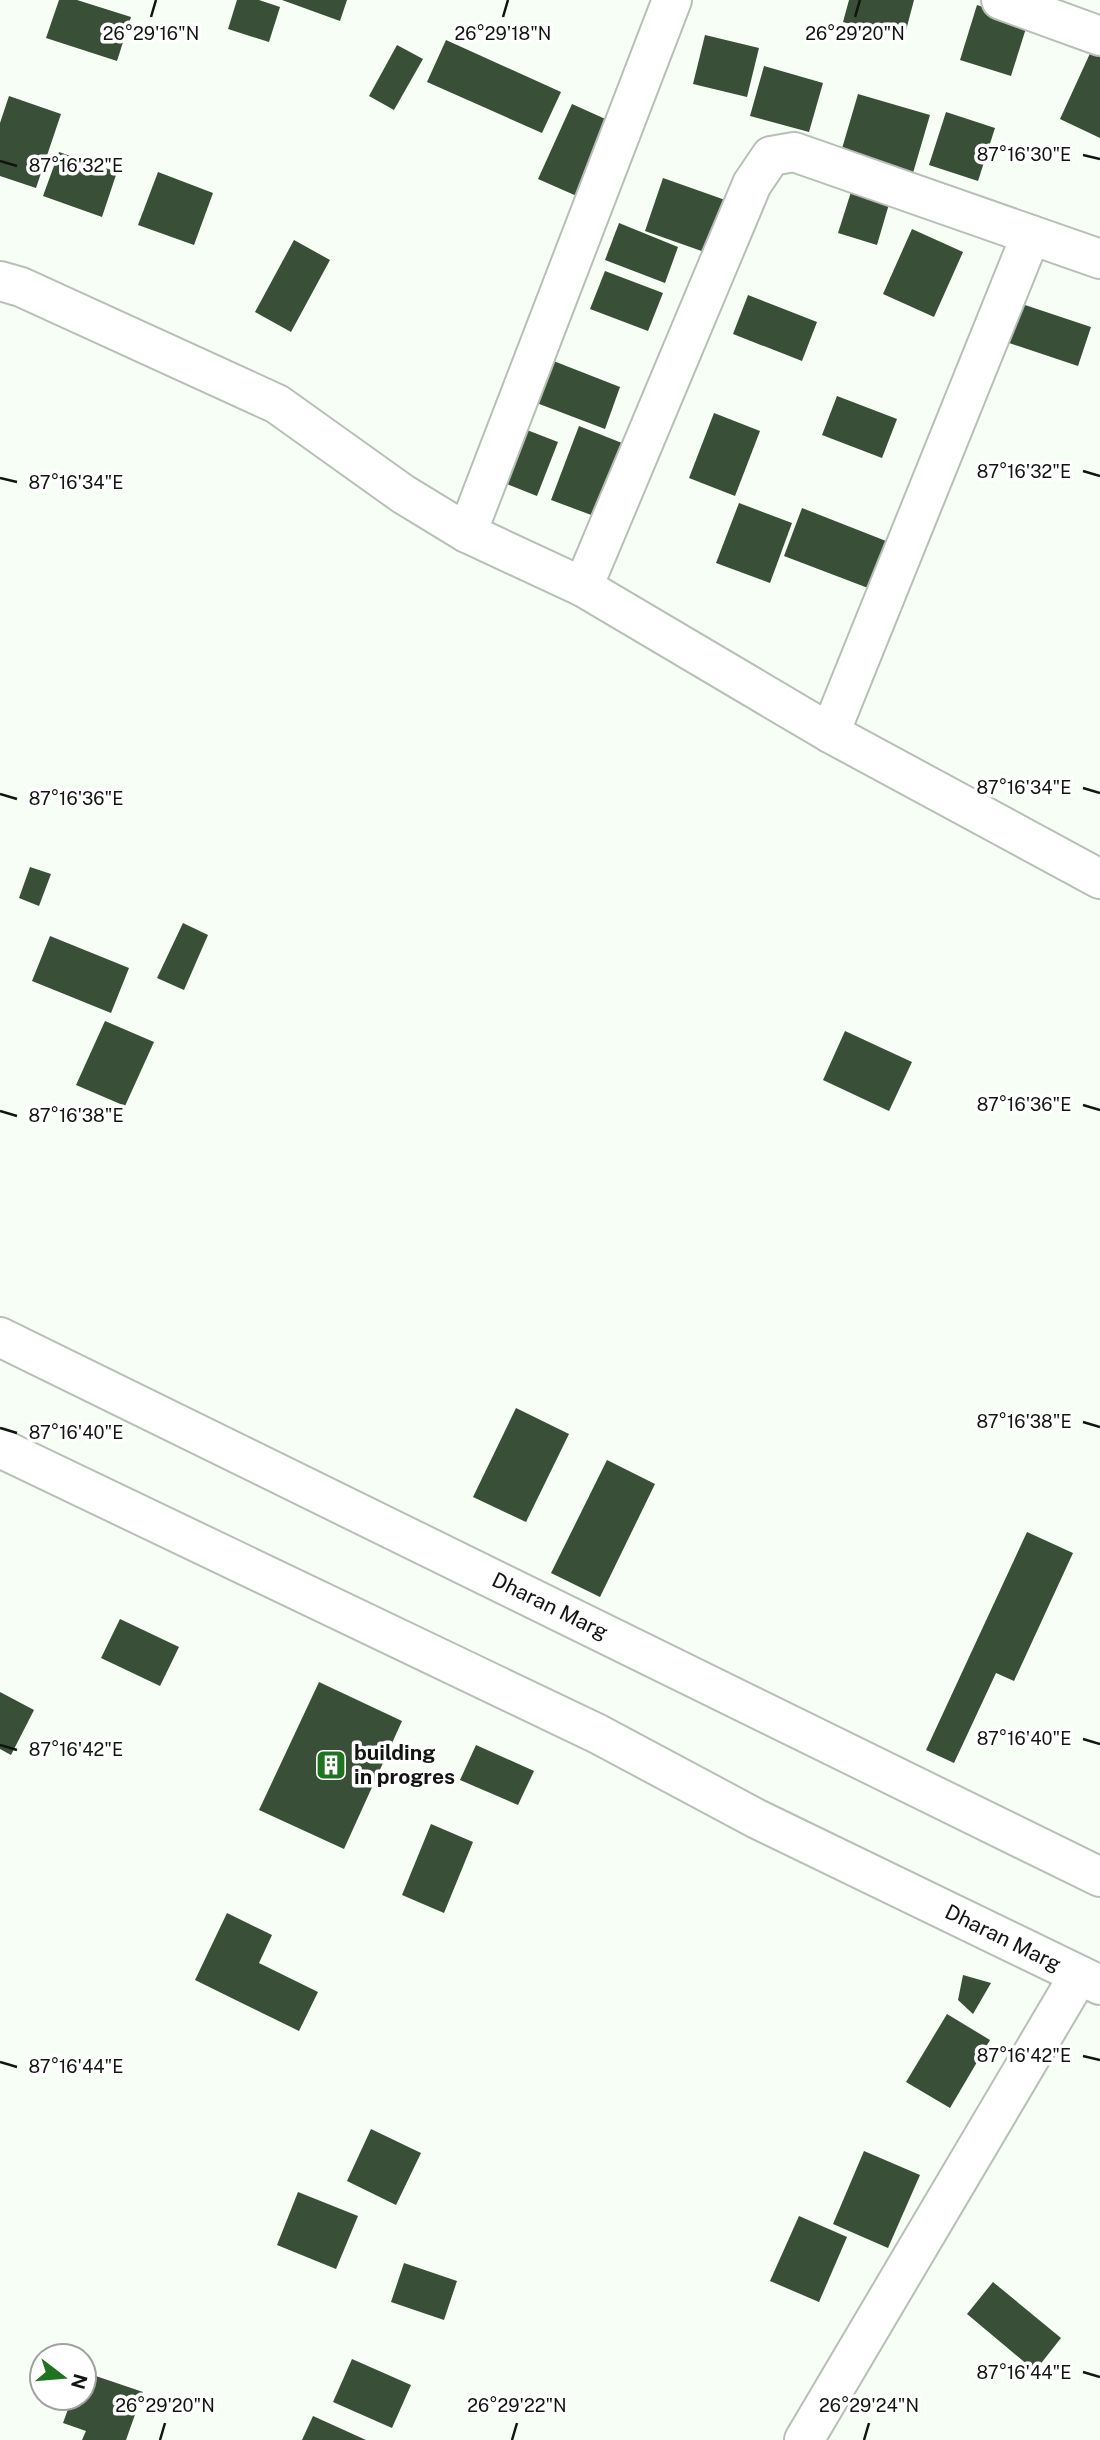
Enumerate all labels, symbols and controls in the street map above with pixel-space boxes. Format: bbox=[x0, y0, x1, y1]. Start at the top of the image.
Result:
text: 26°29'16"N bbox=[103, 23, 199, 44]
text: 26°29'18"N bbox=[455, 23, 551, 44]
text: 26°29'20"N bbox=[805, 23, 905, 44]
text: 87°16'30"E bbox=[977, 144, 1071, 165]
text: 87°16'32"E bbox=[29, 155, 123, 176]
text: 87°16'32"E bbox=[977, 461, 1071, 482]
text: 87°16'34"E bbox=[29, 472, 123, 493]
text: 87°16'34"E bbox=[977, 777, 1071, 798]
text: 87°16'36"E bbox=[29, 788, 123, 809]
text: 87°16'36"E bbox=[977, 1094, 1071, 1115]
text: 87°16'38"E bbox=[28, 1105, 124, 1126]
text: 87°16'38"E bbox=[976, 1411, 1072, 1432]
text: 87°16'40"E bbox=[29, 1422, 123, 1443]
street label: Dharan Marg bbox=[488, 1567, 612, 1644]
text: 87°16'40"E bbox=[977, 1728, 1071, 1749]
text: 87°16'42"E bbox=[29, 1739, 123, 1760]
place label: building in progres bbox=[354, 1740, 455, 1789]
building icon: building in progres bbox=[314, 1748, 348, 1782]
street label: Dharan Marg bbox=[941, 1899, 1065, 1976]
text: 87°16'42"E bbox=[977, 2045, 1071, 2066]
text: 87°16'44"E bbox=[29, 2056, 123, 2077]
north arrow bbox=[28, 2342, 98, 2412]
text: 87°16'44"E bbox=[977, 2362, 1071, 2383]
text: N bbox=[67, 2372, 92, 2392]
text: 26°29'20"N bbox=[115, 2395, 215, 2416]
text: 26°29'22"N bbox=[467, 2395, 567, 2416]
text: 26°29'24"N bbox=[819, 2395, 919, 2416]

